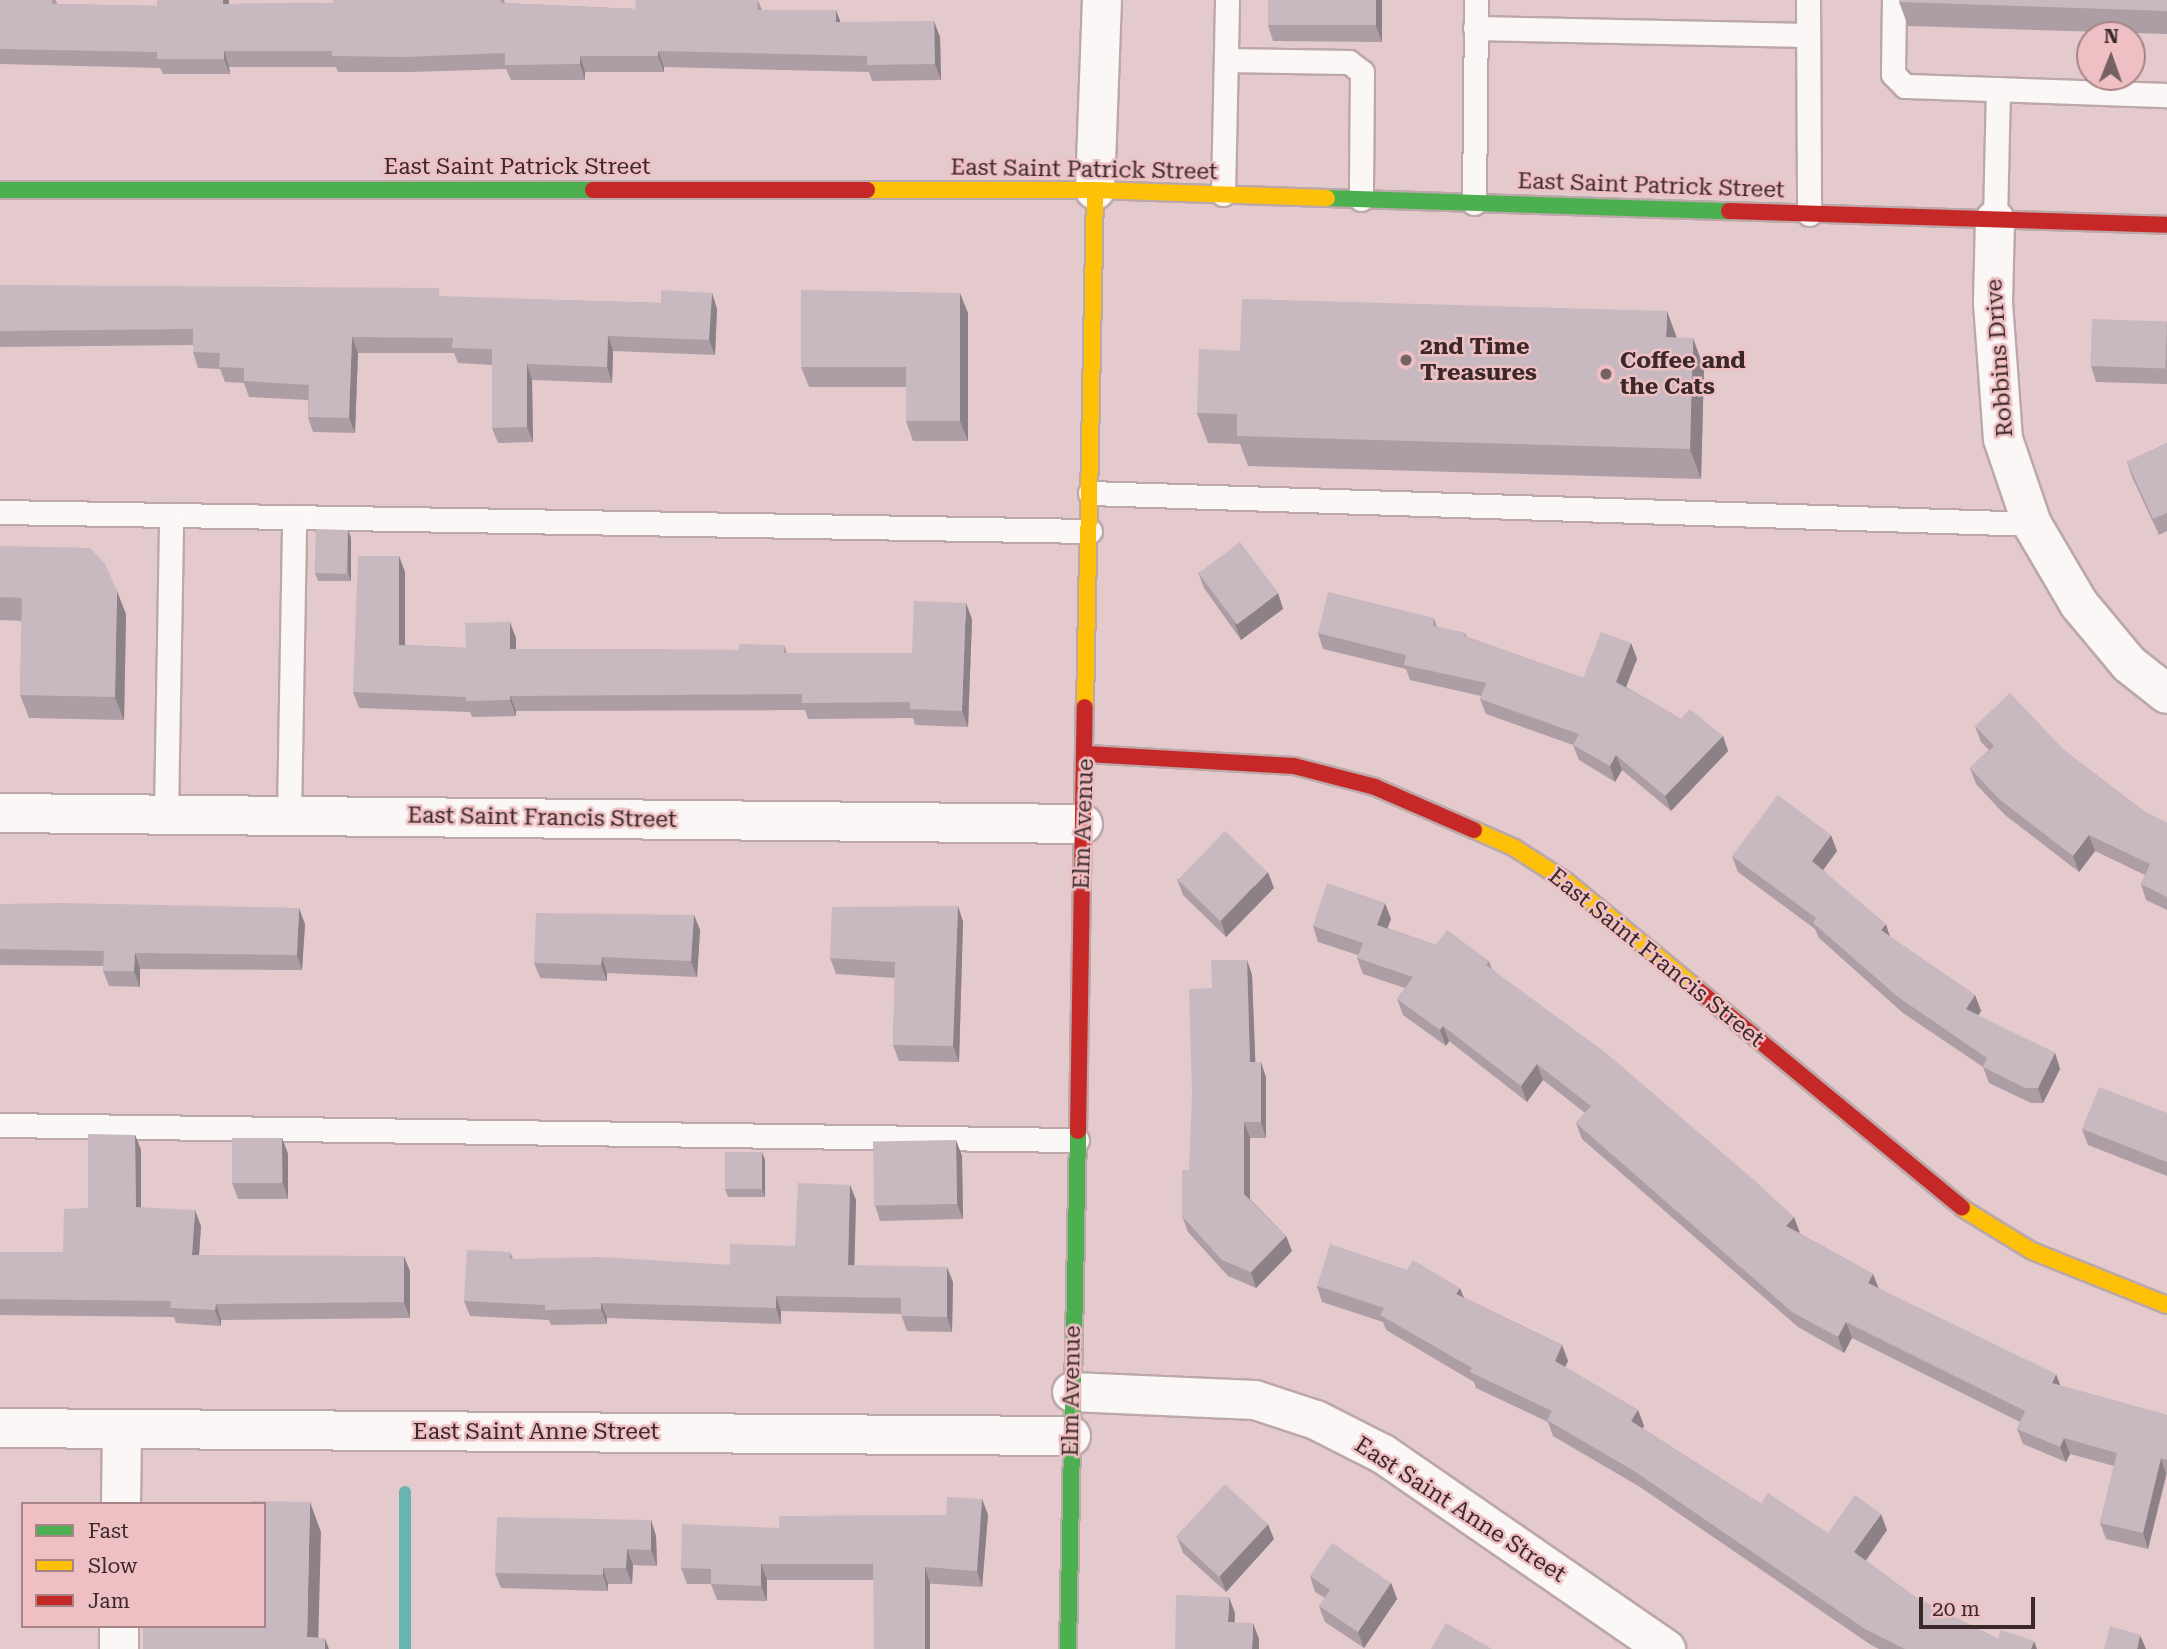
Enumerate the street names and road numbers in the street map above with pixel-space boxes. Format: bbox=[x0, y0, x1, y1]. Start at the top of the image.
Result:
street label: East Saint Patrick Street bbox=[383, 153, 651, 181]
street label: East Saint Patrick Street bbox=[950, 154, 1218, 186]
street label: East Saint Patrick Street bbox=[1517, 168, 1785, 204]
street label: Robbins Drive bbox=[1981, 278, 2019, 438]
street label: Elm Avenue bbox=[1068, 758, 1100, 890]
street label: East Saint Francis Street bbox=[407, 802, 677, 834]
street label: East Saint Francis Street bbox=[1543, 863, 1769, 1053]
street label: Elm Avenue bbox=[1057, 1325, 1087, 1457]
street label: East Saint Anne Street bbox=[413, 1418, 659, 1446]
street label: East Saint Anne Street bbox=[1349, 1431, 1571, 1589]

